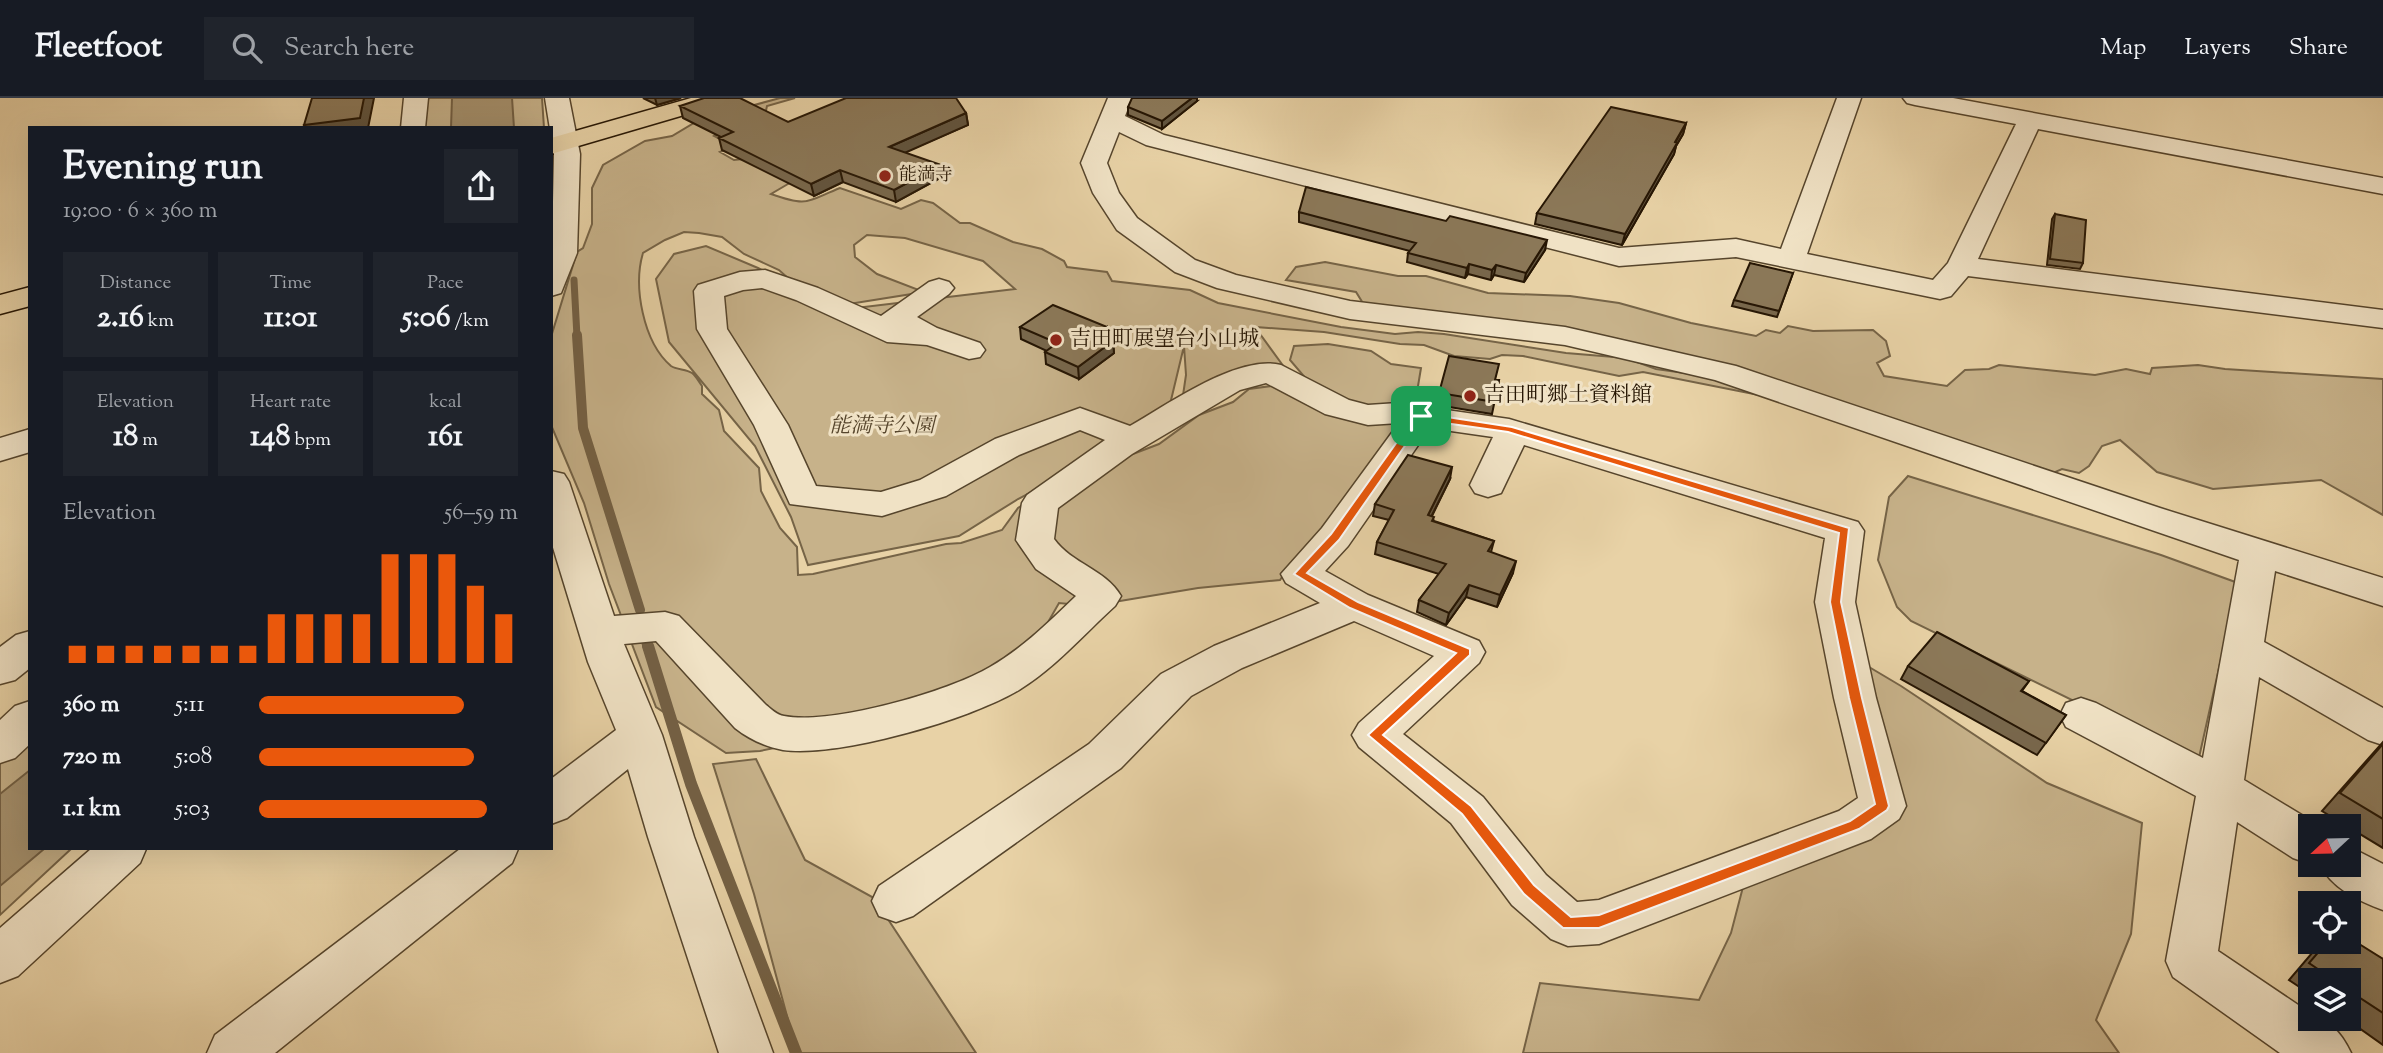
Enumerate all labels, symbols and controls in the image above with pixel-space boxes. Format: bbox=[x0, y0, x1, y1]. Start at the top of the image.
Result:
search box bbox=[204, 17, 694, 80]
text: Fleetfoot bbox=[35, 24, 162, 72]
icon: search bbox=[228, 29, 266, 67]
text: Search here bbox=[284, 30, 414, 67]
text: Map bbox=[2100, 31, 2146, 65]
text: Layers bbox=[2184, 31, 2251, 65]
text: Share bbox=[2289, 31, 2348, 65]
text: Evening run bbox=[63, 142, 263, 196]
button: share bbox=[444, 149, 518, 223]
place label: 能満寺 bbox=[899, 163, 953, 189]
marker: 能満寺 bbox=[877, 168, 893, 184]
text: 19:00 · 6 × 360 m bbox=[63, 195, 217, 228]
text: Distance bbox=[100, 270, 171, 297]
text: Time bbox=[269, 270, 312, 297]
text: Pace bbox=[427, 270, 464, 297]
text: 2.16 bbox=[97, 297, 144, 340]
text: 11:01 bbox=[264, 297, 317, 340]
text: 5:06 bbox=[402, 297, 451, 340]
text: km bbox=[144, 308, 174, 335]
text: /km bbox=[451, 308, 489, 335]
place label: 吉田町展望台小山城 bbox=[1070, 325, 1259, 355]
marker: 吉田町展望台小山城 bbox=[1048, 332, 1064, 348]
place label: 吉田町郷土資料館 bbox=[1484, 381, 1652, 411]
pin bbox=[1391, 386, 1451, 446]
marker: 吉田町郷土資料館 bbox=[1462, 388, 1478, 404]
text: Elevation bbox=[97, 389, 174, 416]
text: Heart rate bbox=[250, 389, 331, 416]
text: kcal bbox=[429, 389, 462, 416]
icon: arrive bbox=[1402, 397, 1440, 435]
park label: 能満寺公園 bbox=[830, 412, 937, 442]
text: 18 bbox=[113, 416, 138, 459]
text: 148 bbox=[250, 416, 290, 459]
text: 161 bbox=[428, 416, 463, 459]
text: m bbox=[138, 427, 158, 454]
text: bpm bbox=[290, 427, 331, 454]
text: Elevation bbox=[63, 497, 156, 530]
text: 56–59 m bbox=[444, 497, 518, 530]
text: 360 m bbox=[63, 689, 120, 722]
text: 5:11 bbox=[175, 689, 205, 722]
text: 720 m bbox=[63, 741, 121, 774]
text: 5:08 bbox=[175, 741, 212, 774]
text: 1.1 km bbox=[63, 793, 121, 826]
text: 5:03 bbox=[175, 793, 210, 826]
north arrow bbox=[2298, 814, 2361, 877]
map controls bbox=[2298, 814, 2361, 1031]
button: locate bbox=[2298, 891, 2361, 954]
button: layers bbox=[2298, 968, 2361, 1031]

